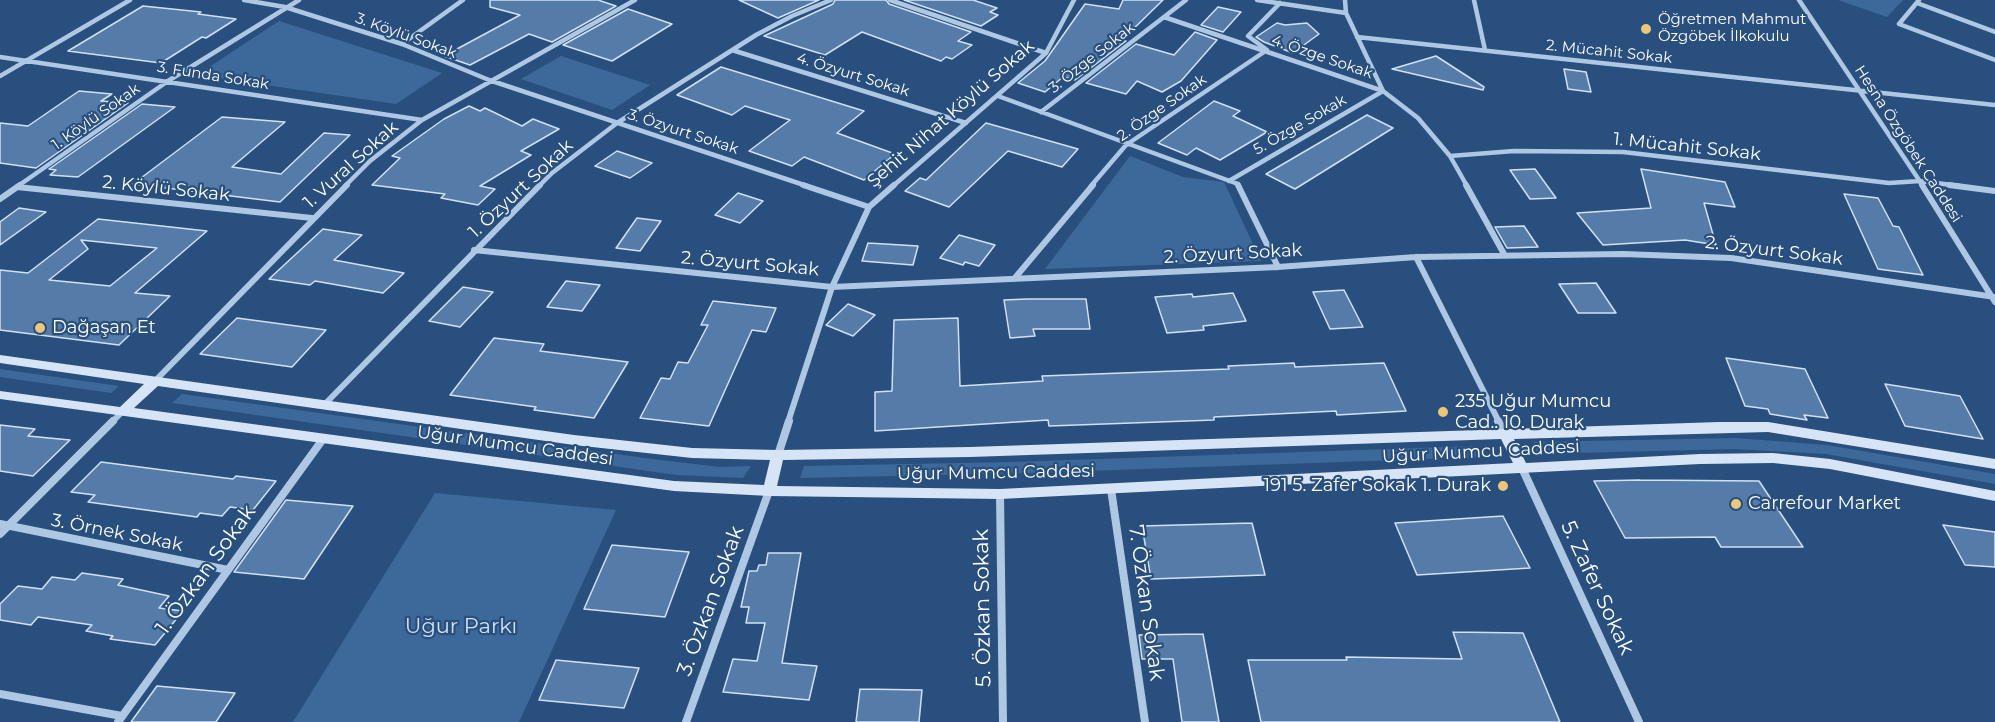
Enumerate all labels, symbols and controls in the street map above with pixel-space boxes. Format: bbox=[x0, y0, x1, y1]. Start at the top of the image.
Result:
street label: 3. Köylü Sokak bbox=[353, 9, 459, 63]
place label: Öğretmen Mahmut Özgöbek İlkokulu bbox=[1658, 11, 1806, 46]
street label: 3. Özge Sokak bbox=[1045, 19, 1139, 97]
marker: Öğretmen Mahmut Özgöbek İlkokulu bbox=[1639, 22, 1653, 36]
street label: 4. Özge Sokak bbox=[1269, 31, 1375, 83]
street label: Şehit Nihat Köylü Sokak bbox=[863, 36, 1039, 192]
street label: 2. Mücahit Sokak bbox=[1545, 36, 1673, 68]
street label: 4. Özyurt Sokak bbox=[794, 49, 912, 101]
street label: 3. Funda Sokak bbox=[156, 58, 270, 94]
street label: Hesna Özgöbek Caddesi bbox=[1850, 62, 1966, 226]
street label: 2. Özge Sokak bbox=[1114, 71, 1210, 145]
street label: 1. Köylü Sokak bbox=[48, 80, 144, 154]
street label: 5. Özge Sokak bbox=[1250, 91, 1350, 159]
street label: 3. Özyurt Sokak bbox=[625, 106, 741, 158]
street label: 1. Vural Sokak bbox=[299, 117, 403, 213]
street label: 1. Mücahit Sokak bbox=[1612, 129, 1762, 165]
street label: 1. Özyurt Sokak bbox=[464, 135, 578, 243]
street label: 2. Köylü Sokak bbox=[101, 172, 231, 206]
street label: 2. Özyurt Sokak bbox=[1704, 232, 1844, 270]
street label: 2. Özyurt Sokak bbox=[1163, 240, 1303, 268]
street label: 2. Özyurt Sokak bbox=[680, 247, 820, 281]
place label: Dağaşan Et bbox=[52, 317, 156, 339]
marker: Dağaşan Et bbox=[33, 321, 47, 335]
place label: 235 Uğur Mumcu Cad.. 10. Durak bbox=[1455, 391, 1611, 434]
marker: 235 Uğur Mumcu Cad.. 10. Durak bbox=[1436, 405, 1450, 419]
street label: Uğur Mumcu Caddesi bbox=[415, 422, 615, 470]
street label: Uğur Mumcu Caddesi bbox=[1382, 436, 1580, 468]
street label: Uğur Mumcu Caddesi bbox=[897, 460, 1095, 486]
place label: 191 5. Zafer Sokak 1. Durak bbox=[1264, 475, 1491, 497]
marker: 191 5. Zafer Sokak 1. Durak bbox=[1496, 479, 1510, 493]
place label: Carrefour Market bbox=[1748, 493, 1901, 515]
marker: Carrefour Market bbox=[1729, 497, 1743, 511]
street label: 1. Özkan Sokak bbox=[151, 500, 261, 640]
street label: 3. Örnek Sokak bbox=[49, 510, 185, 556]
street label: 5. Zafer Sokak bbox=[1555, 517, 1639, 659]
street label: 3. Özkan Sokak bbox=[672, 522, 750, 680]
street label: 7. Özkan Sokak bbox=[1123, 523, 1169, 683]
street label: 5. Özkan Sokak bbox=[969, 529, 997, 687]
park label: Uğur Parkı bbox=[405, 614, 517, 640]

